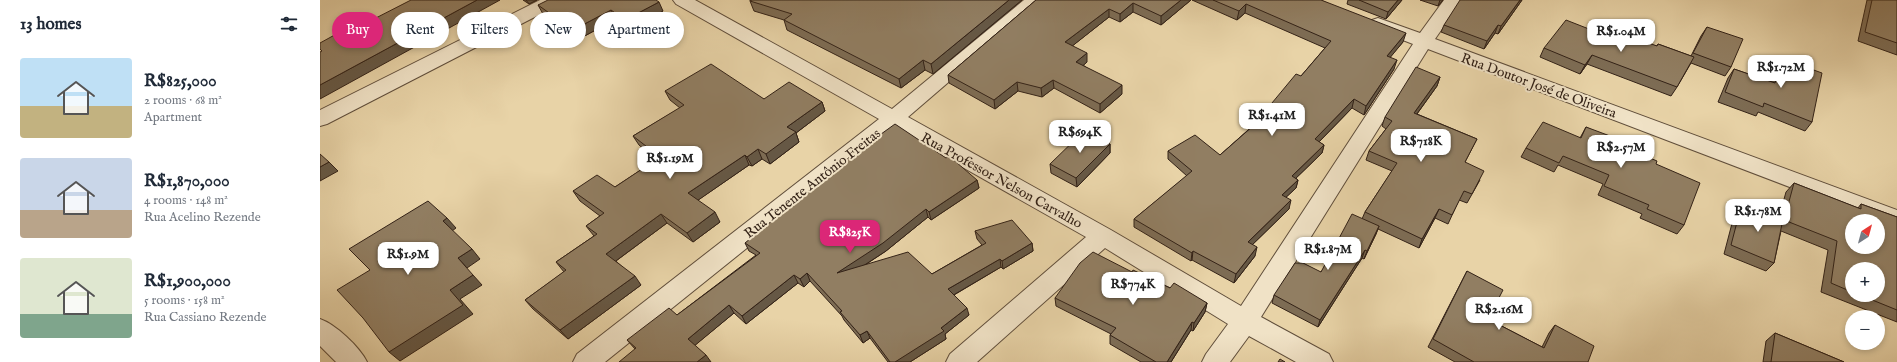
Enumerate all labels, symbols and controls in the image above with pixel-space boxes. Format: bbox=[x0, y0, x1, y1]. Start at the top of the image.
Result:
chip: Buy bbox=[332, 12, 383, 48]
chip: Rent bbox=[391, 12, 449, 48]
chip: Filters bbox=[457, 12, 522, 48]
chip: New bbox=[530, 12, 586, 48]
chip: Apartment bbox=[594, 12, 684, 48]
icon: filters bbox=[278, 13, 300, 35]
text: 13 homes bbox=[20, 14, 81, 35]
pin: R$1.04M bbox=[1584, 19, 1658, 53]
text: R$1.04M bbox=[1596, 23, 1646, 40]
street label: Rua Doutor José de Oliveira bbox=[1458, 49, 1620, 123]
pin: R$1.72M bbox=[1744, 55, 1818, 89]
text: R$1.72M bbox=[1757, 59, 1805, 76]
text: R$825,000 bbox=[144, 71, 217, 92]
icon: home bbox=[52, 74, 100, 122]
text: 2 rooms · 68 m² bbox=[144, 92, 222, 109]
pin: R$1.41M bbox=[1235, 103, 1309, 137]
text: R$1.41M bbox=[1248, 107, 1296, 124]
text: Apartment bbox=[144, 109, 202, 126]
pin: R$694K bbox=[1047, 120, 1113, 154]
text: R$694K bbox=[1058, 124, 1102, 141]
street label: Rua Tenente Antônio Freitas bbox=[741, 125, 885, 243]
street label: Rua Professor Nelson Carvalho bbox=[918, 129, 1086, 233]
pin: R$718K bbox=[1388, 129, 1454, 163]
text: R$718K bbox=[1400, 133, 1442, 150]
pin: R$2.57M bbox=[1584, 135, 1658, 169]
text: R$2.57M bbox=[1597, 139, 1645, 156]
pin: R$1.19M bbox=[633, 146, 707, 180]
text: R$1.19M bbox=[646, 150, 694, 167]
text: R$1,870,000 bbox=[144, 171, 230, 192]
icon: home bbox=[52, 174, 100, 222]
text: 4 rooms · 148 m² bbox=[144, 192, 228, 209]
pin: R$1.78M bbox=[1721, 199, 1795, 233]
text: R$1.78M bbox=[1734, 203, 1782, 220]
text: Rua Acelino Rezende bbox=[144, 209, 261, 226]
north arrow bbox=[1845, 214, 1885, 254]
map controls bbox=[1845, 214, 1885, 350]
pin: R$825K bbox=[817, 220, 883, 254]
text: R$825K bbox=[829, 224, 871, 241]
pin: R$1.87M bbox=[1291, 237, 1365, 271]
text: R$1.87M bbox=[1304, 241, 1352, 258]
pin: R$1.9M bbox=[375, 242, 441, 276]
text: R$1.9M bbox=[387, 246, 429, 263]
button: + bbox=[1845, 262, 1885, 302]
text: R$1,900,000 bbox=[144, 271, 231, 292]
pin: R$774K bbox=[1100, 272, 1166, 306]
icon: home bbox=[52, 274, 100, 322]
text: R$774K bbox=[1111, 276, 1155, 293]
text: 5 rooms · 158 m² bbox=[144, 292, 225, 309]
pin: R$2.16M bbox=[1462, 297, 1536, 331]
text: R$2.16M bbox=[1475, 301, 1523, 318]
text: Rua Cassiano Rezende bbox=[144, 309, 267, 326]
button: − bbox=[1845, 310, 1885, 350]

